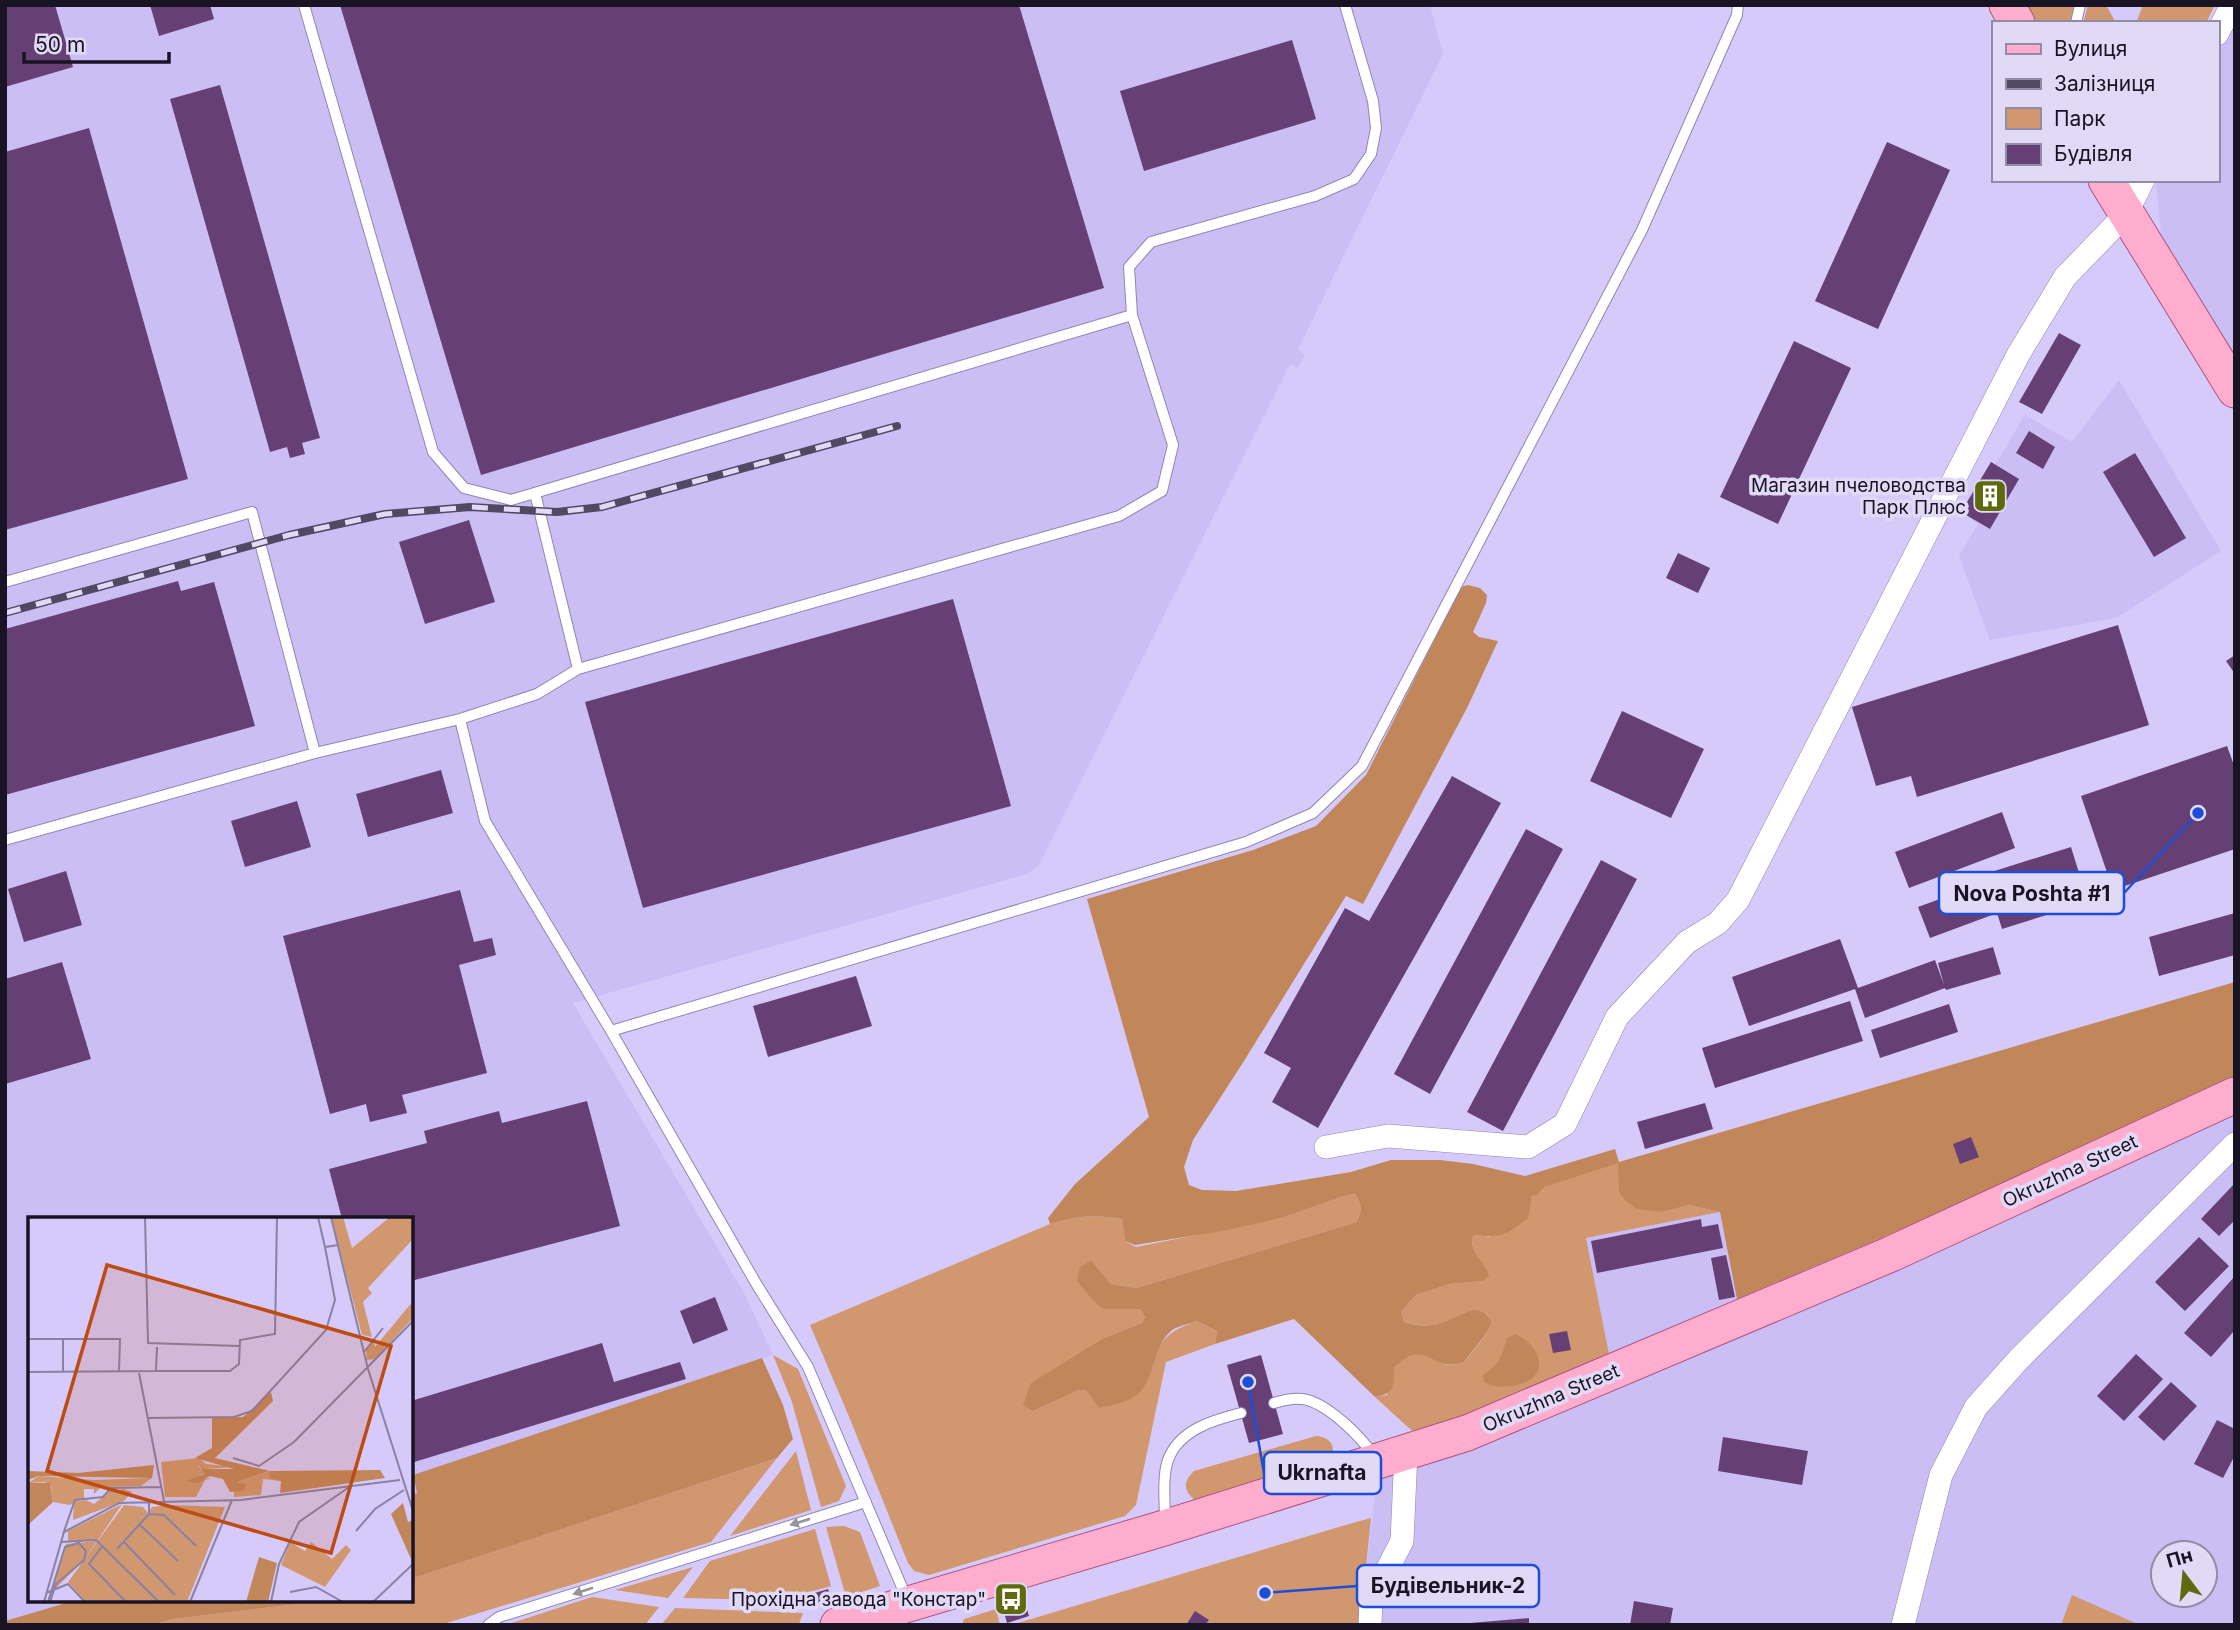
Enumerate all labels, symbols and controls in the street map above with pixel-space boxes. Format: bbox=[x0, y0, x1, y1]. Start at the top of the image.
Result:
scale bar bbox=[24, 21, 170, 65]
legend bbox=[1992, 21, 2219, 182]
text: 50 m bbox=[35, 32, 85, 57]
text: Вулиця bbox=[2054, 36, 2127, 61]
text: Залізниця bbox=[2054, 71, 2155, 96]
text: Парк bbox=[2054, 106, 2106, 131]
text: Будівля bbox=[2054, 141, 2132, 166]
place label: Магазин пчеловодства Парк Плюс bbox=[1751, 474, 1966, 519]
building icon: Магазин пчеловодства Парк Плюс bbox=[1971, 477, 2009, 515]
callout: Nova Poshta #1 bbox=[1939, 872, 2124, 914]
text: Nova Poshta #1 bbox=[1954, 881, 2110, 906]
street label: Okruzhna Street bbox=[1999, 1130, 2141, 1212]
inset map bbox=[28, 1217, 413, 1602]
street label: Okruzhna Street bbox=[1479, 1359, 1623, 1437]
callout: Ukrnafta bbox=[1264, 1452, 1381, 1494]
text: Ukrnafta bbox=[1277, 1460, 1367, 1485]
one-way arrow bbox=[790, 1518, 811, 1528]
north arrow bbox=[2149, 1539, 2219, 1609]
text: Пн bbox=[2164, 1543, 2195, 1573]
callout: Будівельник-2 bbox=[1357, 1565, 1539, 1607]
text: Будівельник-2 bbox=[1371, 1573, 1525, 1598]
bus stop icon: Прохідна завода "Констар" bbox=[992, 1580, 1030, 1618]
one-way arrow bbox=[573, 1586, 594, 1596]
place label: Прохідна завода "Констар" bbox=[731, 1588, 986, 1611]

